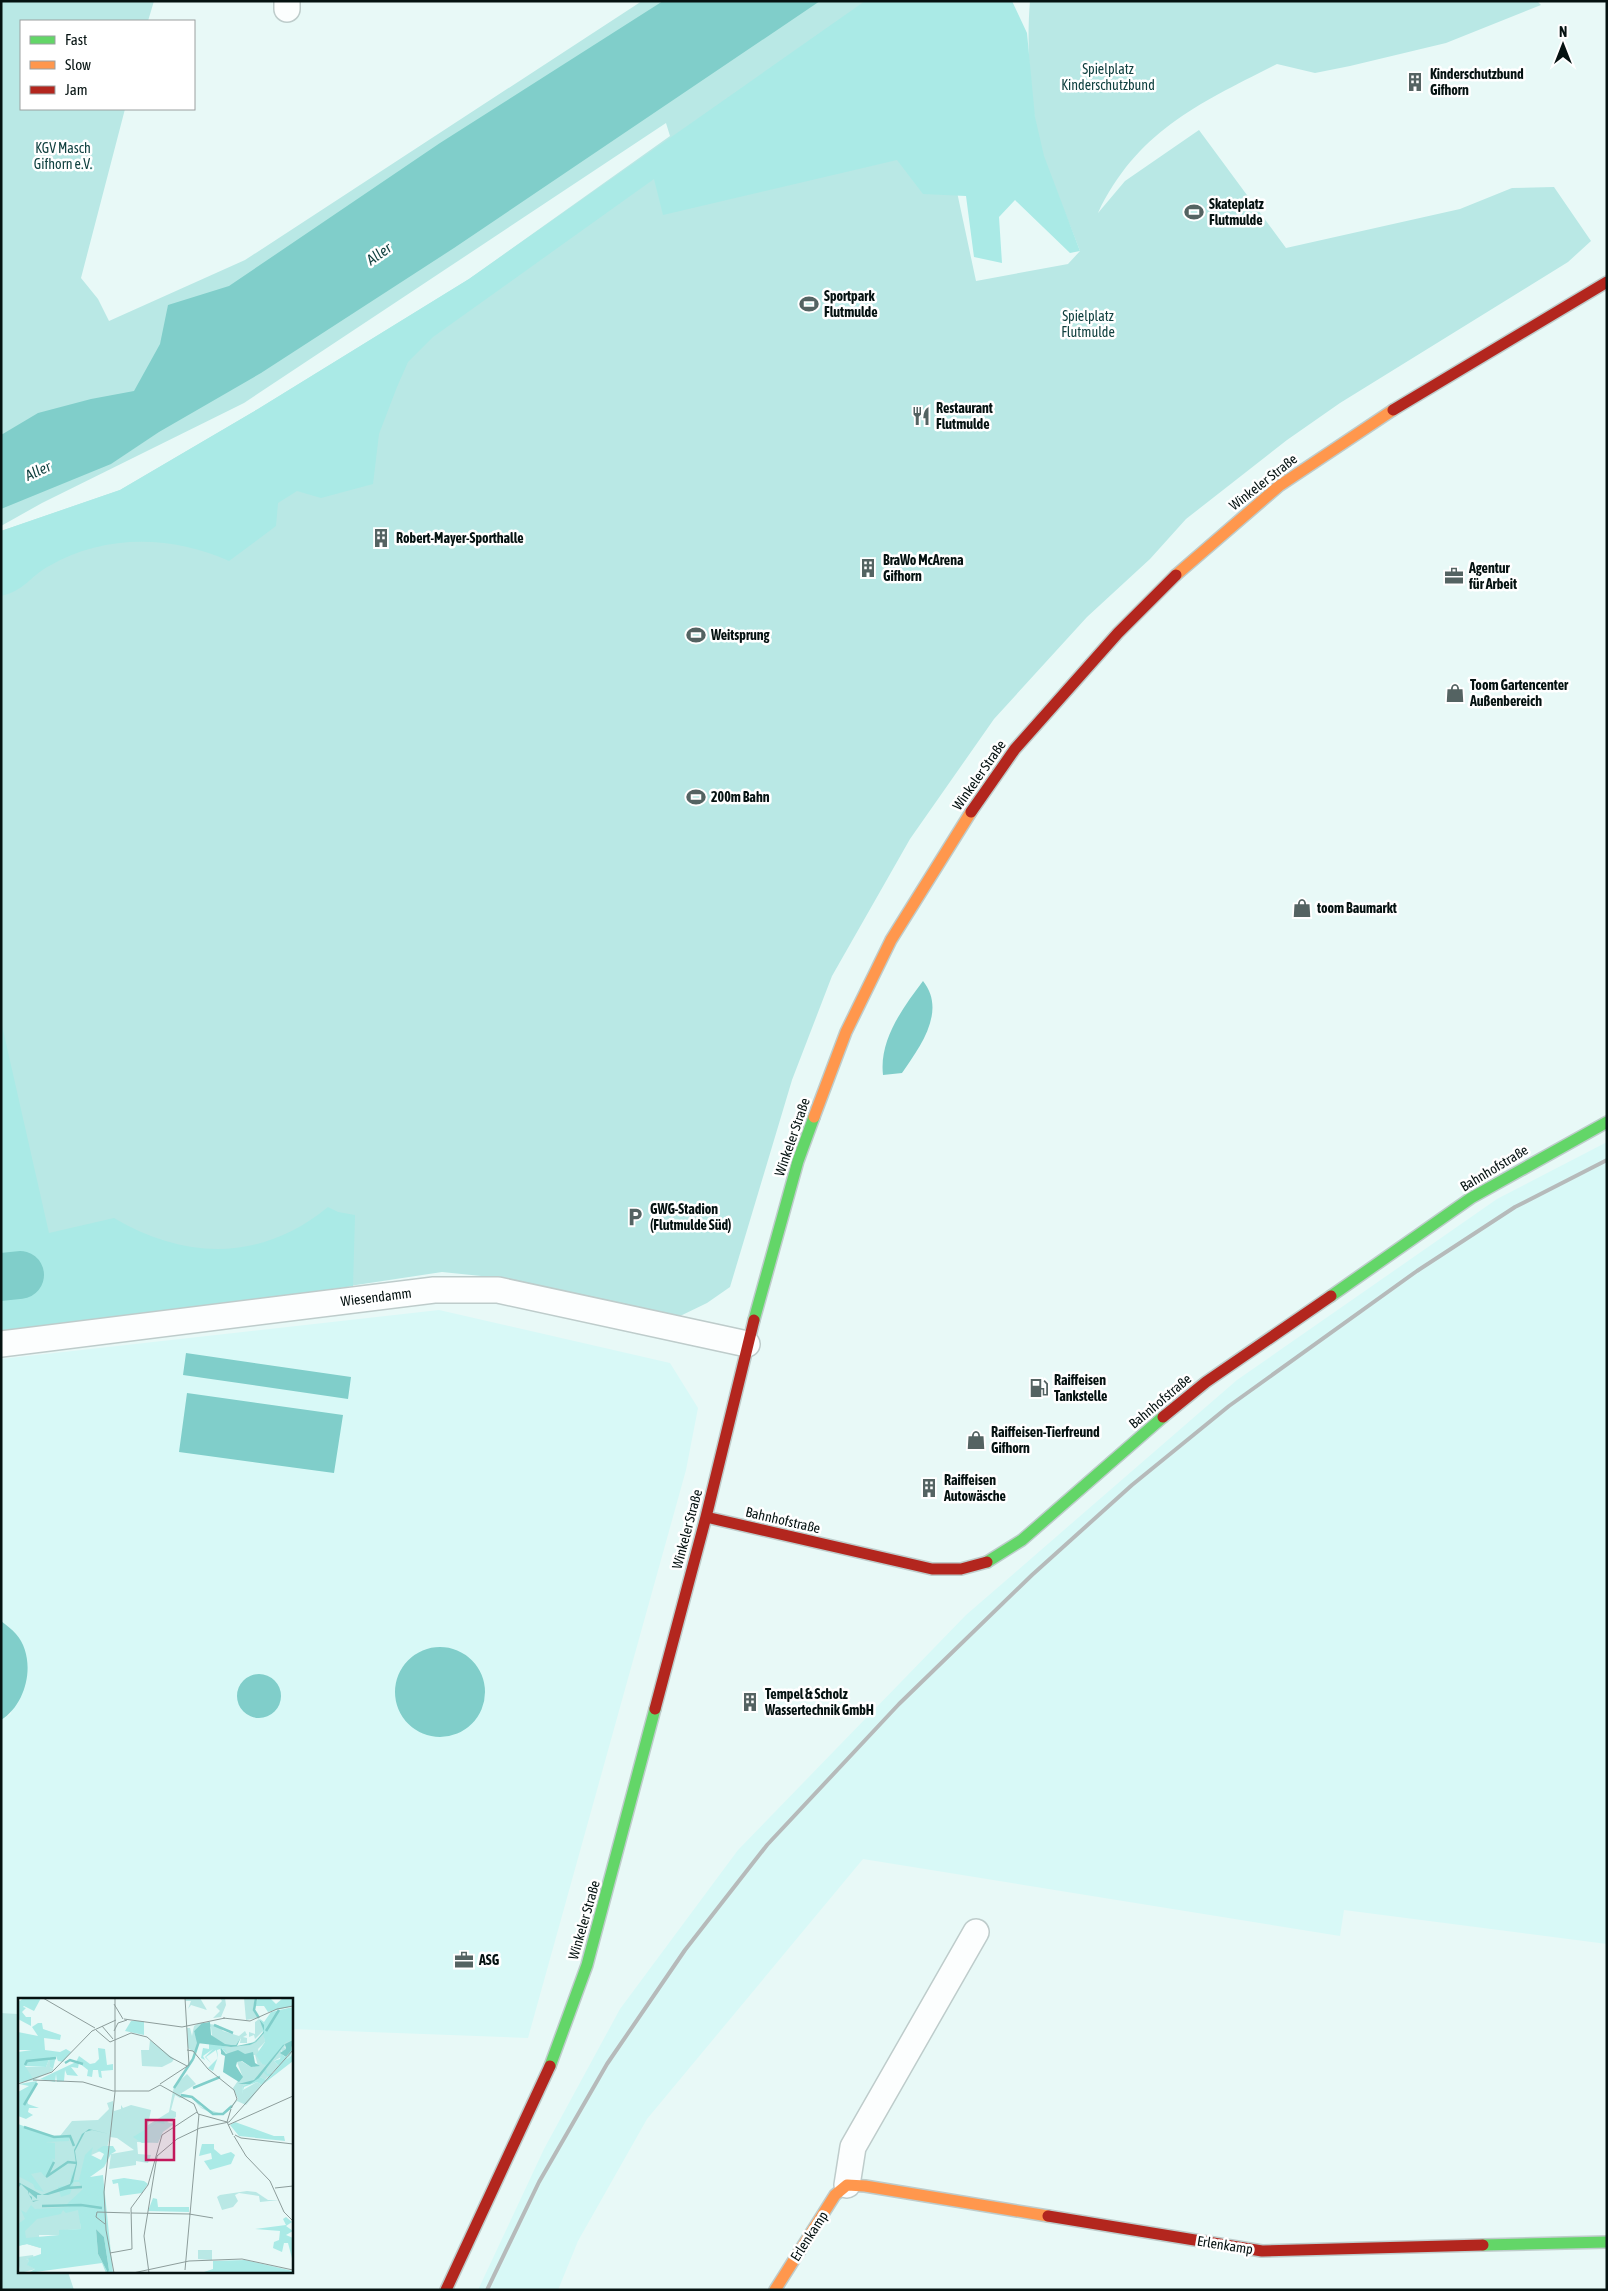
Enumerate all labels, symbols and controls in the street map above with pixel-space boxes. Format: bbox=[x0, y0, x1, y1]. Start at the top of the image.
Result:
legend bbox=[20, 20, 195, 110]
north arrow bbox=[1538, 20, 1588, 70]
text: N bbox=[1559, 24, 1567, 40]
text: Fast bbox=[65, 31, 87, 48]
text: Slow bbox=[65, 56, 91, 73]
park label: Spielplatz Kinderschutzbund bbox=[1061, 61, 1155, 93]
place label: Kinderschutzbund Gifhorn bbox=[1430, 66, 1524, 98]
building icon: Kinderschutzbund Gifhorn bbox=[1404, 71, 1426, 93]
text: Jam bbox=[65, 81, 88, 98]
park label: KGV Masch Gifhorn e.V. bbox=[34, 140, 92, 172]
place label: Skateplatz Flutmulde bbox=[1209, 196, 1264, 228]
sports icon: Skateplatz Flutmulde bbox=[1183, 201, 1205, 223]
water label: Aller bbox=[362, 239, 395, 269]
place label: Sportpark Flutmulde bbox=[824, 288, 878, 320]
sports icon: Sportpark Flutmulde bbox=[798, 293, 820, 315]
park label: Spielplatz Flutmulde bbox=[1061, 308, 1115, 340]
place label: Restaurant Flutmulde bbox=[936, 400, 993, 432]
restaurant icon: Restaurant Flutmulde bbox=[910, 405, 932, 427]
street label: Winkeler Straße bbox=[1226, 451, 1300, 513]
water label: Aller bbox=[21, 457, 54, 484]
building icon: Robert-Mayer-Sporthalle bbox=[370, 527, 392, 549]
place label: Robert-Mayer-Sporthalle bbox=[396, 530, 524, 546]
place label: BraWo McArena Gifhorn bbox=[883, 552, 964, 584]
building icon: BraWo McArena Gifhorn bbox=[857, 557, 879, 579]
place label: Agentur für Arbeit bbox=[1468, 560, 1517, 592]
office icon: Agentur für Arbeit bbox=[1443, 565, 1465, 587]
sports icon: Weitsprung bbox=[685, 624, 707, 646]
place label: Weitsprung bbox=[710, 627, 771, 643]
place label: Toom Gartencenter Außenbereich bbox=[1469, 677, 1569, 709]
shop icon: Toom Gartencenter Außenbereich bbox=[1444, 682, 1466, 704]
street label: Winkeler Straße bbox=[949, 737, 1009, 813]
sports icon: 200m Bahn bbox=[685, 786, 707, 808]
place label: 200m Bahn bbox=[711, 789, 770, 805]
shop icon: toom Baumarkt bbox=[1291, 897, 1313, 919]
place label: toom Baumarkt bbox=[1316, 900, 1397, 916]
street label: Winkeler Straße bbox=[771, 1096, 813, 1178]
street label: Bahnhofstraße bbox=[1457, 1142, 1531, 1194]
place label: GWG-Stadion (Flutmulde Süd) bbox=[650, 1201, 731, 1233]
parking icon: GWG-Stadion (Flutmulde Süd) bbox=[624, 1206, 646, 1228]
street label: Wiesendamm bbox=[340, 1285, 412, 1309]
street label: Bahnhofstraße bbox=[1126, 1370, 1194, 1432]
place label: Raiffeisen Tankstelle bbox=[1054, 1372, 1107, 1404]
fuel station icon: Raiffeisen Tankstelle bbox=[1028, 1377, 1050, 1399]
place label: Raiffeisen-Tierfreund Gifhorn bbox=[991, 1424, 1100, 1456]
shop icon: Raiffeisen-Tierfreund Gifhorn bbox=[965, 1429, 987, 1451]
place label: Raiffeisen Autowäsche bbox=[943, 1472, 1006, 1504]
building icon: Raiffeisen Autowäsche bbox=[918, 1477, 940, 1499]
street label: Winkeler Straße bbox=[669, 1488, 705, 1570]
street label: Bahnhofstraße bbox=[744, 1504, 822, 1536]
place label: Tempel & Scholz Wassertechnik GmbH bbox=[764, 1686, 874, 1718]
building icon: Tempel & Scholz Wassertechnik GmbH bbox=[739, 1691, 761, 1713]
street label: Winkeler Straße bbox=[565, 1879, 603, 1961]
office icon: ASG bbox=[453, 1949, 475, 1971]
place label: ASG bbox=[478, 1952, 500, 1968]
inset map bbox=[18, 1998, 292, 2274]
street label: Erlenkamp bbox=[787, 2208, 831, 2264]
street label: Erlenkamp bbox=[1196, 2233, 1254, 2257]

